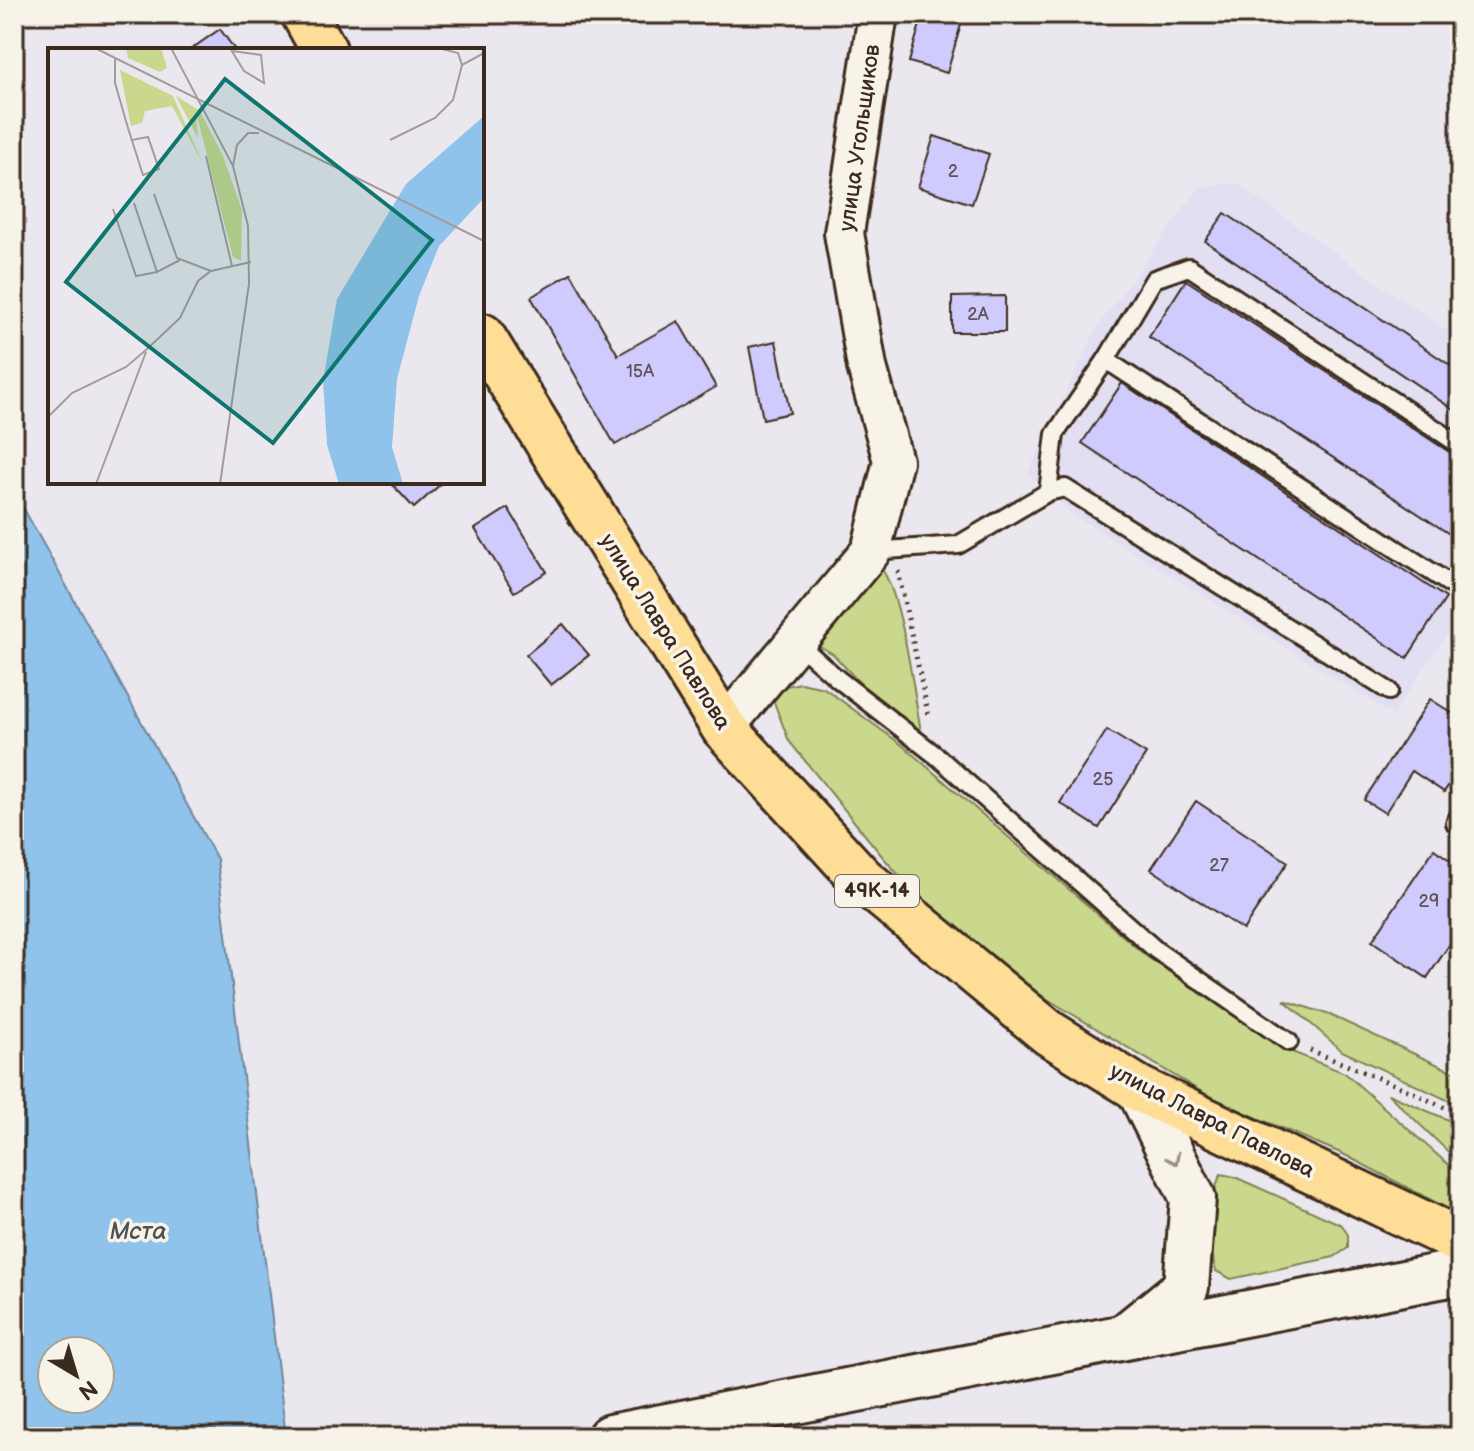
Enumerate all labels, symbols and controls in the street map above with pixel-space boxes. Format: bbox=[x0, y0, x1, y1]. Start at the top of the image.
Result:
street label: улица Угольщиков bbox=[834, 42, 887, 233]
inset map bbox=[48, 48, 484, 484]
house number: 2 bbox=[948, 161, 959, 182]
house number: 2А bbox=[967, 304, 989, 325]
house number: 15А bbox=[626, 361, 654, 382]
street label: улица Лавра Павлова bbox=[594, 529, 736, 735]
house number: 25 bbox=[1093, 769, 1113, 790]
house number: 27 bbox=[1209, 855, 1229, 876]
road number: 49К-14 bbox=[835, 875, 919, 907]
house number: 29 bbox=[1418, 891, 1440, 912]
street label: улица Лавра Павлова bbox=[1105, 1058, 1319, 1184]
one-way arrow bbox=[1164, 1151, 1179, 1166]
water label: Мста bbox=[109, 1217, 167, 1246]
north arrow bbox=[36, 1335, 116, 1415]
text: N bbox=[73, 1374, 102, 1405]

